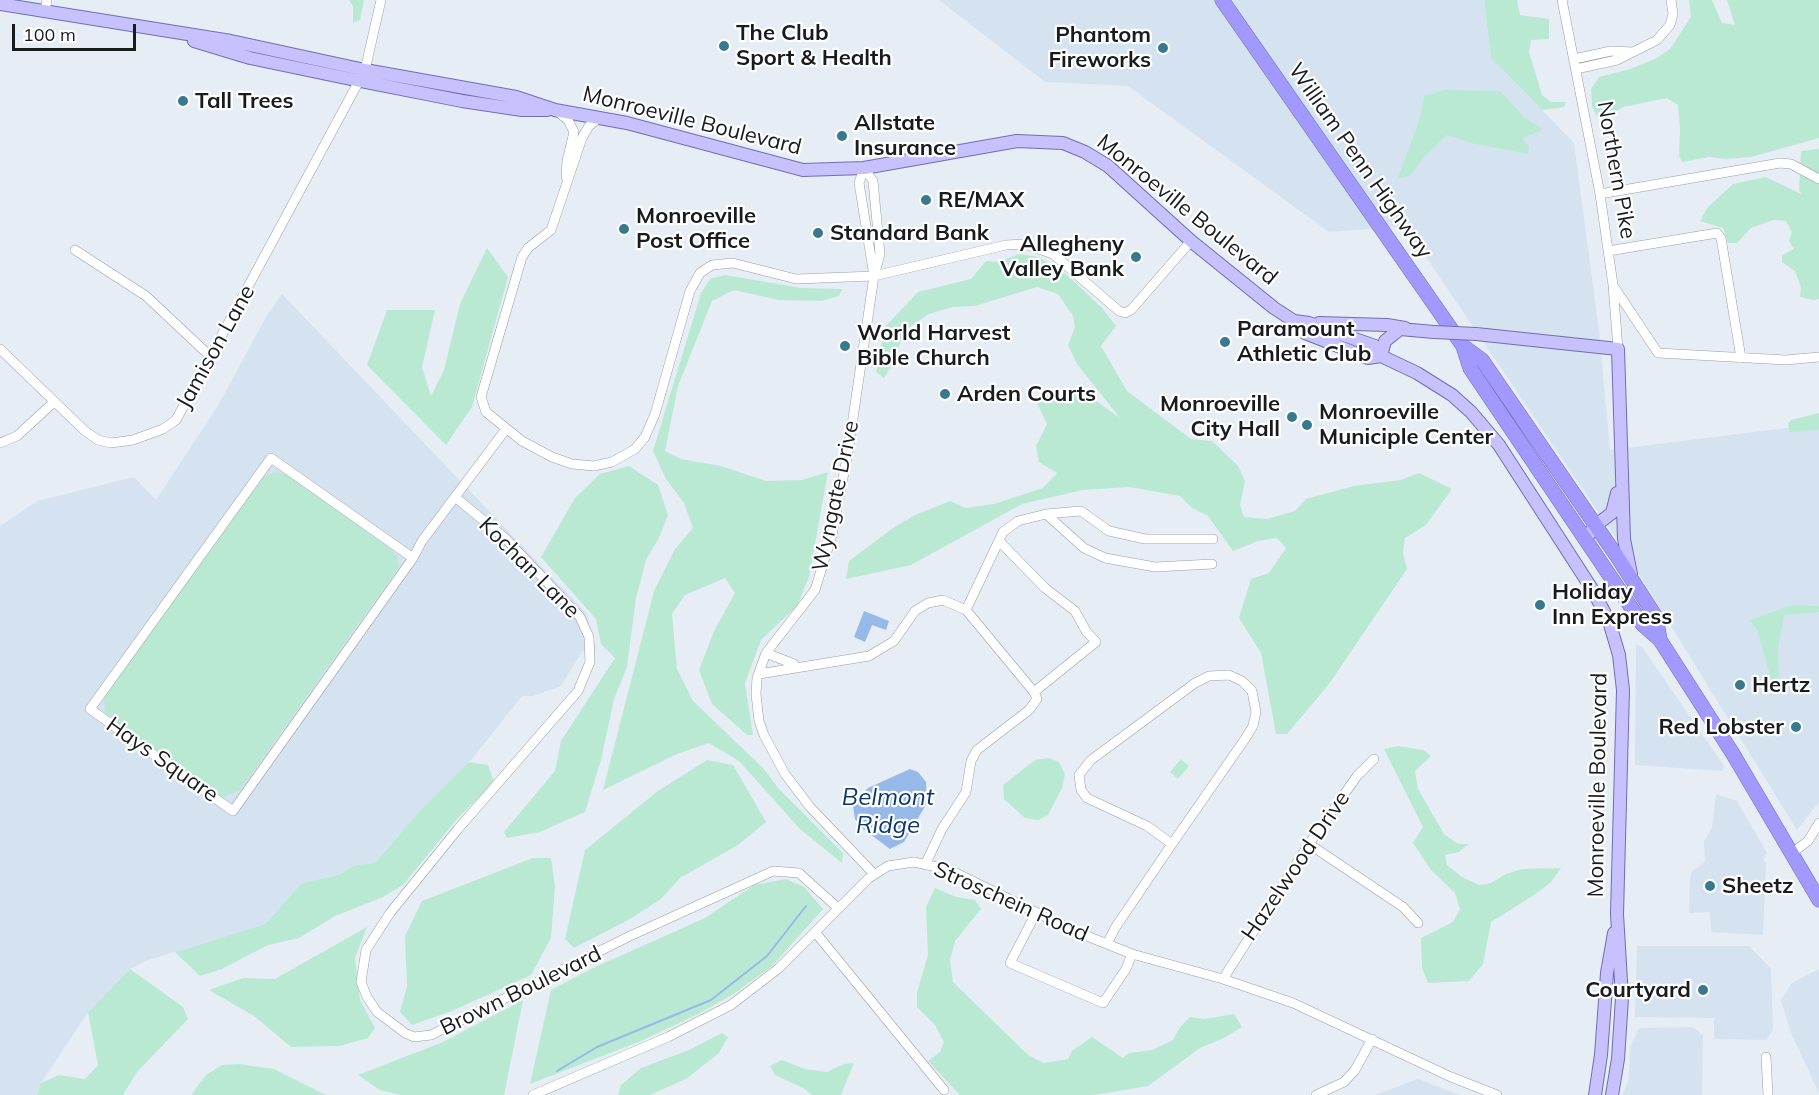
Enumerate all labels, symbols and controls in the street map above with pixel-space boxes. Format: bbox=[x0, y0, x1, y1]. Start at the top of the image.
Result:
scale bar bbox=[15, 12, 140, 50]
place label: The Club Sport & Health bbox=[736, 20, 892, 72]
place label: Phantom Fireworks bbox=[1048, 22, 1151, 74]
text: 100 m bbox=[23, 23, 76, 46]
marker: The Club Sport & Health bbox=[717, 39, 731, 53]
marker: Phantom Fireworks bbox=[1156, 41, 1170, 55]
street label: William Penn Highway bbox=[1282, 58, 1438, 264]
street label: Monroeville Boulevard bbox=[580, 81, 804, 161]
place label: Tall Trees bbox=[195, 88, 294, 114]
marker: Tall Trees bbox=[176, 94, 190, 108]
street label: Northern Pike bbox=[1591, 99, 1641, 241]
place label: Allstate Insurance bbox=[854, 110, 956, 162]
marker: Allstate Insurance bbox=[835, 129, 849, 143]
street label: Monroeville Boulevard bbox=[1091, 129, 1283, 291]
place label: RE/MAX bbox=[938, 187, 1024, 213]
marker: RE/MAX bbox=[919, 193, 933, 207]
place label: Monroeville Post Office bbox=[636, 203, 756, 254]
place label: Standard Bank bbox=[830, 220, 989, 246]
marker: Monroeville Post Office bbox=[617, 222, 631, 236]
marker: Standard Bank bbox=[811, 226, 825, 240]
place label: Allegheny Valley Bank bbox=[1000, 231, 1124, 282]
marker: Allegheny Valley Bank bbox=[1129, 250, 1143, 264]
street label: Jamison Lane bbox=[171, 281, 261, 413]
place label: Paramount Athletic Club bbox=[1237, 316, 1371, 368]
place label: World Harvest Bible Church bbox=[857, 320, 1010, 372]
marker: Paramount Athletic Club bbox=[1218, 335, 1232, 349]
marker: World Harvest Bible Church bbox=[838, 339, 852, 353]
place label: Arden Courts bbox=[957, 381, 1096, 407]
marker: Arden Courts bbox=[938, 387, 952, 401]
place label: Monroeville City Hall bbox=[1160, 391, 1280, 442]
place label: Monroeville Municiple Center bbox=[1319, 399, 1493, 451]
marker: Monroeville City Hall bbox=[1285, 410, 1299, 424]
street label: Wyngate Drive bbox=[807, 418, 865, 574]
marker: Monroeville Municiple Center bbox=[1300, 418, 1314, 432]
street label: Kochan Lane bbox=[473, 512, 585, 624]
place label: Holiday Inn Express bbox=[1552, 579, 1672, 630]
marker: Holiday Inn Express bbox=[1533, 598, 1547, 612]
street label: Monroeville Boulevard bbox=[1583, 672, 1613, 898]
place label: Hertz bbox=[1752, 672, 1810, 698]
marker: Hertz bbox=[1733, 678, 1747, 692]
street label: Hays Square bbox=[101, 712, 223, 808]
place label: Red Lobster bbox=[1658, 714, 1784, 740]
marker: Red Lobster bbox=[1789, 720, 1803, 734]
water label: Belmont Ridge bbox=[842, 784, 934, 840]
street label: Hazelwood Drive bbox=[1236, 786, 1356, 946]
street label: Stroschein Road bbox=[930, 856, 1092, 948]
place label: Sheetz bbox=[1722, 873, 1793, 899]
marker: Sheetz bbox=[1703, 879, 1717, 893]
street label: Brown Boulevard bbox=[436, 941, 606, 1041]
place label: Courtyard bbox=[1585, 977, 1691, 1003]
marker: Courtyard bbox=[1696, 983, 1710, 997]

